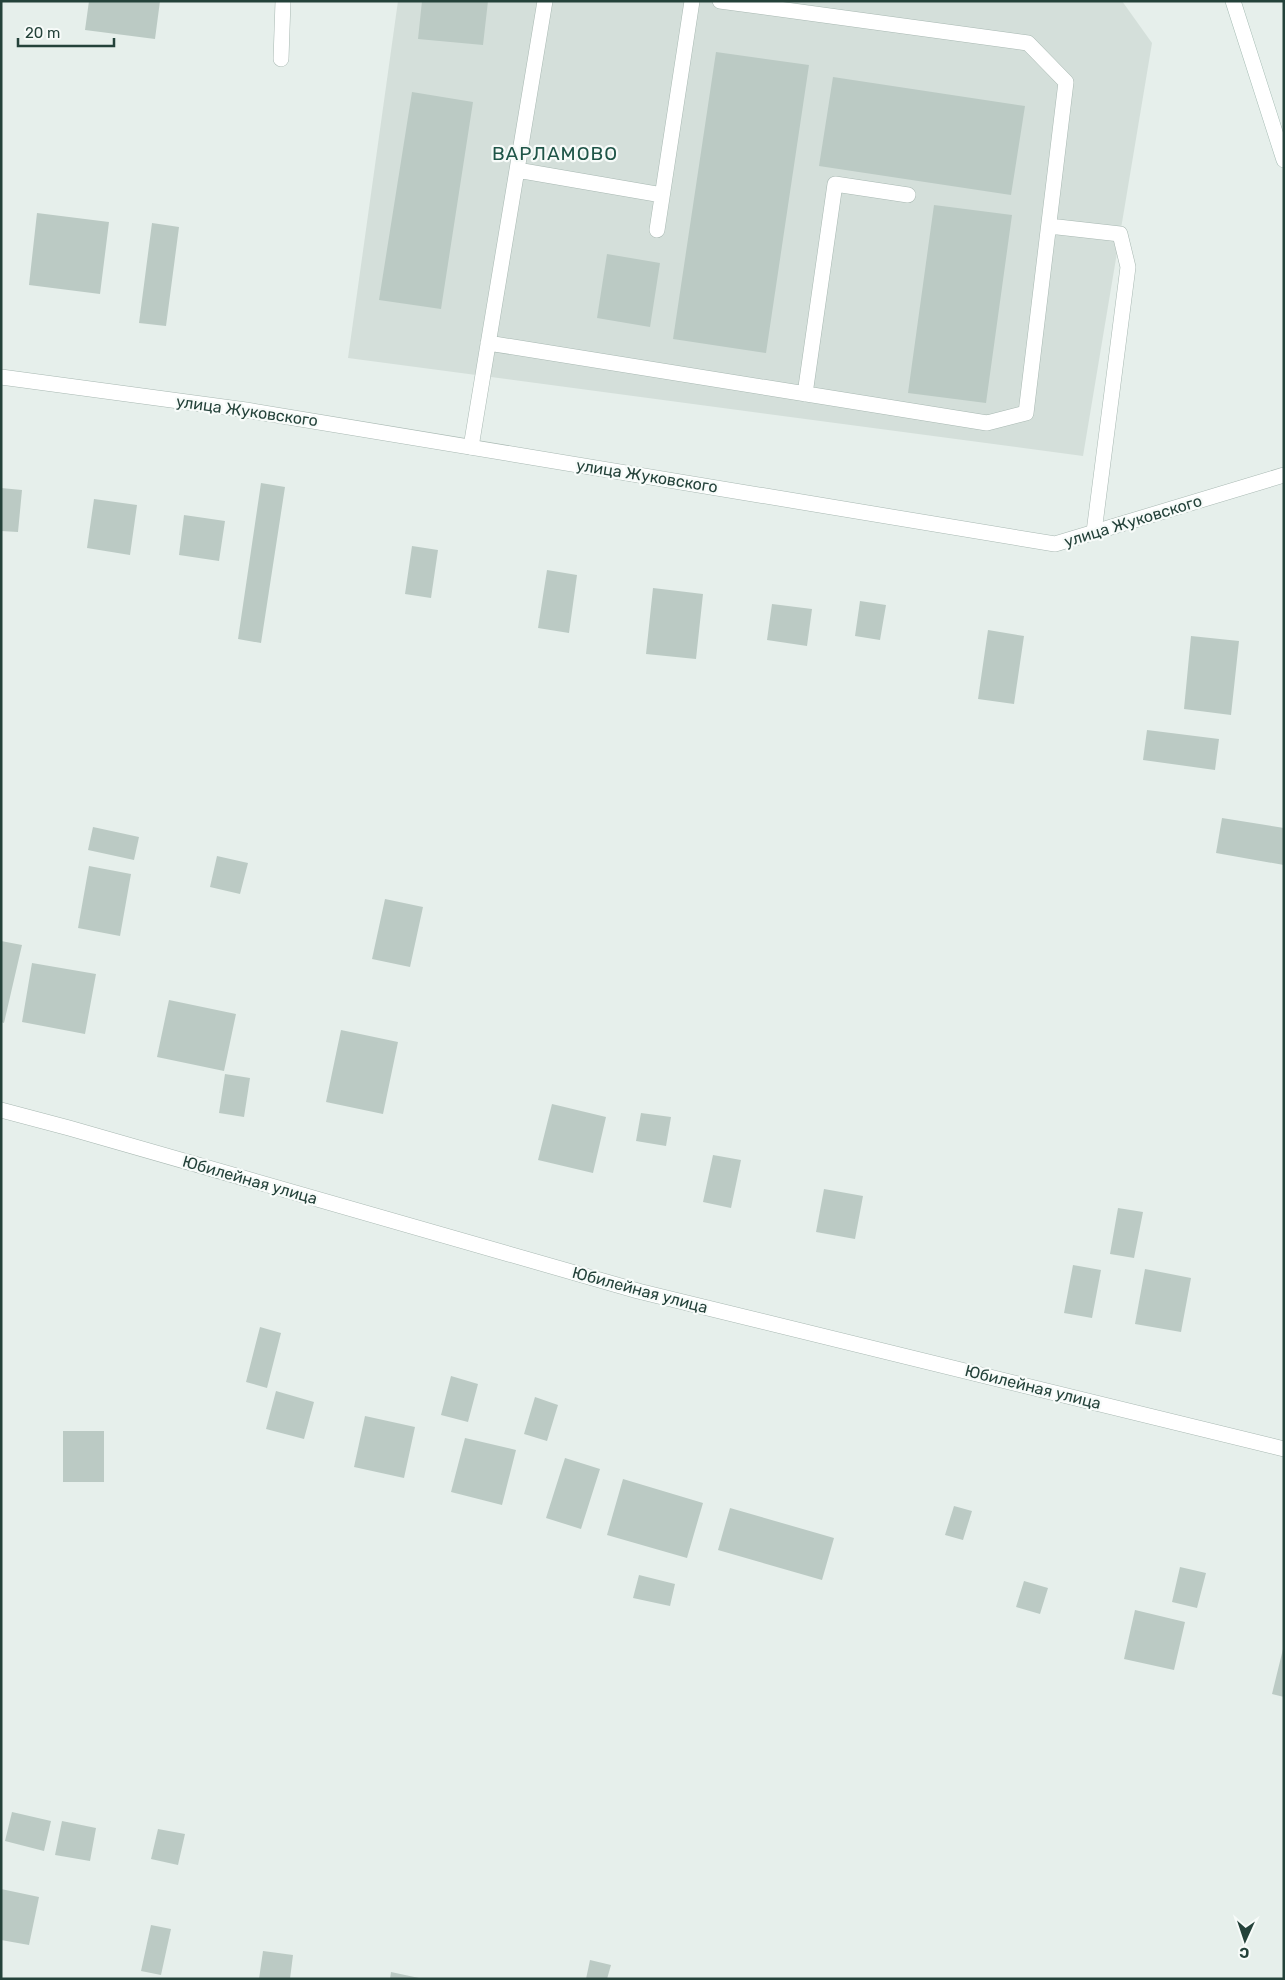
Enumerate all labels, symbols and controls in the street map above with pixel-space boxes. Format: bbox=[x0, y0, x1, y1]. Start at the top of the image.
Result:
scale bar bbox=[18, 15, 114, 47]
text: 20 m bbox=[25, 24, 60, 42]
district label: ВАРЛАМОВО bbox=[492, 142, 618, 165]
street label: улица Жуковского bbox=[175, 392, 319, 430]
street label: улица Жуковского bbox=[575, 455, 719, 497]
street label: улица Жуковского bbox=[1062, 491, 1204, 551]
street label: Юбилейная улица bbox=[180, 1152, 320, 1208]
street label: Юбилейная улица bbox=[570, 1263, 710, 1317]
street label: Юбилейная улица bbox=[963, 1361, 1103, 1413]
north arrow bbox=[1220, 1915, 1270, 1965]
text: С bbox=[1239, 1944, 1250, 1961]

